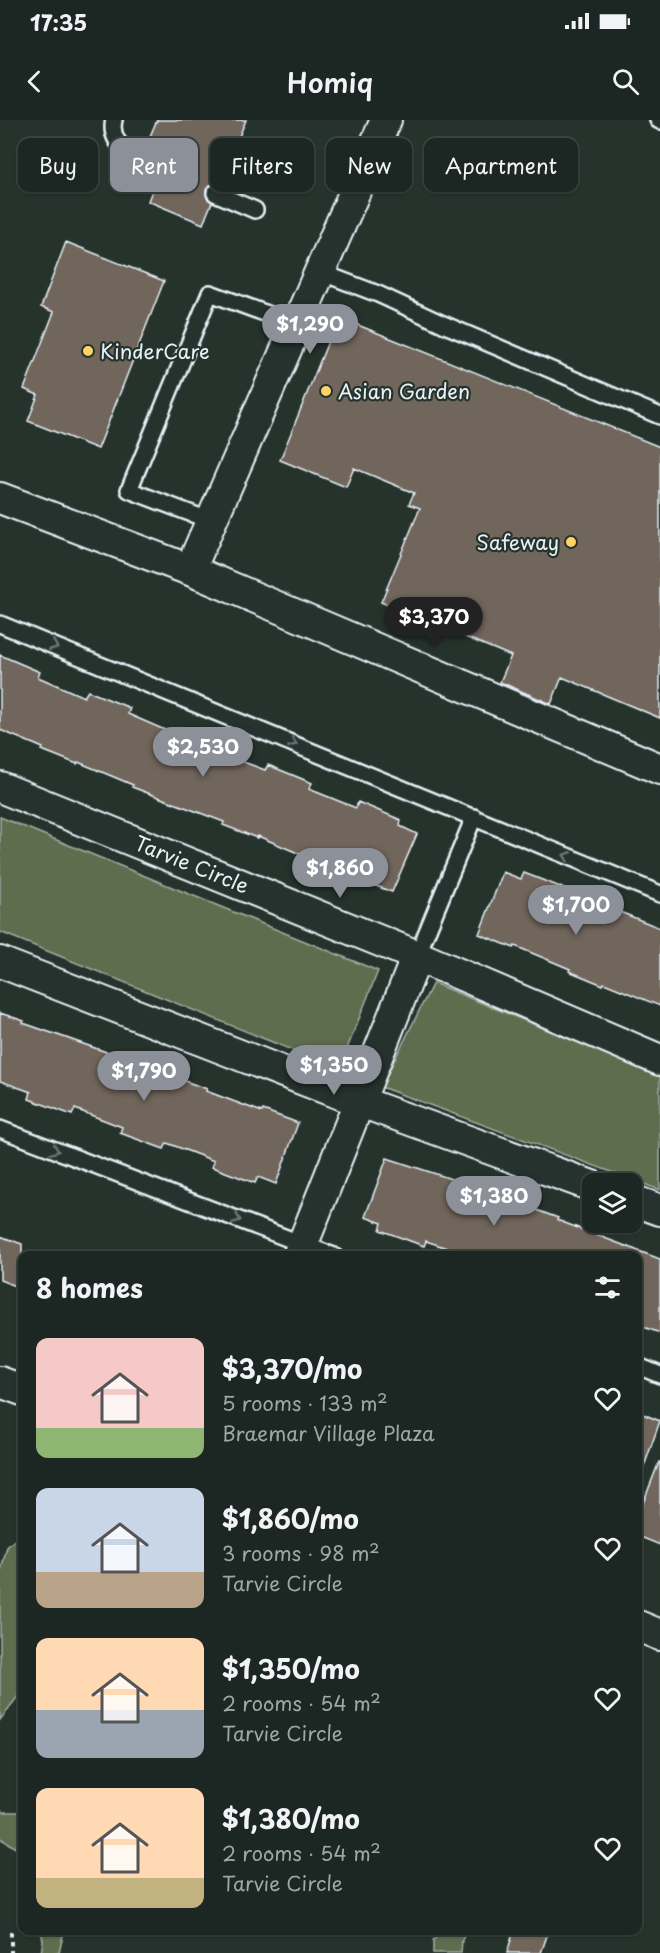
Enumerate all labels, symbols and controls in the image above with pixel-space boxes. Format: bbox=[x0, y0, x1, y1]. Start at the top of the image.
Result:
text: 17:35 bbox=[30, 5, 87, 38]
text: Homiq bbox=[287, 61, 373, 102]
icon: back bbox=[18, 65, 51, 98]
icon: search bbox=[609, 65, 642, 98]
chip: Buy bbox=[18, 138, 98, 192]
chip: Rent bbox=[110, 138, 198, 192]
chip: Filters bbox=[210, 138, 314, 192]
chip: New bbox=[326, 138, 412, 192]
chip: Apartment bbox=[424, 138, 578, 192]
pin: $1,290 bbox=[261, 304, 359, 355]
text: $1,290 bbox=[276, 308, 344, 338]
place label: KinderCare bbox=[100, 336, 210, 366]
marker: KinderCare bbox=[81, 344, 95, 358]
place label: Asian Garden bbox=[338, 376, 470, 406]
marker: Asian Garden bbox=[319, 384, 333, 398]
place label: Safeway bbox=[477, 527, 559, 557]
marker: Safeway bbox=[564, 535, 578, 549]
pin: $3,370 bbox=[385, 597, 483, 648]
text: $3,370 bbox=[399, 601, 469, 631]
one-way arrow bbox=[48, 639, 59, 651]
pin: $2,530 bbox=[154, 727, 252, 778]
text: $2,530 bbox=[167, 731, 239, 761]
one-way arrow bbox=[287, 736, 298, 748]
street label: Tarvie Circle bbox=[130, 827, 254, 901]
pin: $1,860 bbox=[291, 848, 389, 899]
one-way arrow bbox=[562, 851, 573, 863]
text: $1,860 bbox=[306, 852, 374, 882]
pin: $1,700 bbox=[527, 885, 625, 936]
text: $1,700 bbox=[542, 889, 610, 919]
pin: $1,350 bbox=[285, 1045, 383, 1096]
text: $1,350 bbox=[300, 1049, 368, 1079]
pin: $1,790 bbox=[95, 1051, 193, 1102]
text: $1,790 bbox=[111, 1055, 177, 1085]
one-way arrow bbox=[49, 1143, 60, 1155]
map controls bbox=[582, 1173, 642, 1233]
button: layers bbox=[582, 1173, 642, 1233]
pin: $1,380 bbox=[445, 1176, 543, 1227]
text: $1,380 bbox=[460, 1180, 528, 1210]
one-way arrow bbox=[231, 1212, 242, 1224]
text: 8 homes bbox=[36, 1268, 143, 1307]
icon: filters bbox=[591, 1271, 624, 1304]
text: $3,370/mo bbox=[222, 1349, 362, 1388]
icon: home bbox=[84, 1362, 156, 1434]
icon: heart bbox=[591, 1382, 624, 1415]
text: 5 rooms · 133 m² bbox=[222, 1388, 388, 1418]
text: Braemar Village Plaza bbox=[222, 1418, 435, 1448]
text: $1,860/mo bbox=[222, 1499, 359, 1538]
icon: home bbox=[84, 1512, 156, 1584]
icon: heart bbox=[591, 1532, 624, 1565]
text: 3 rooms · 98 m² bbox=[222, 1538, 380, 1568]
text: Tarvie Circle bbox=[222, 1568, 343, 1598]
text: $1,350/mo bbox=[222, 1649, 360, 1688]
icon: home bbox=[84, 1662, 156, 1734]
icon: heart bbox=[591, 1682, 624, 1715]
text: 2 rooms · 54 m² bbox=[222, 1688, 381, 1718]
text: Tarvie Circle bbox=[222, 1718, 343, 1748]
text: $1,380/mo bbox=[222, 1799, 360, 1838]
icon: home bbox=[84, 1812, 156, 1884]
icon: heart bbox=[591, 1832, 624, 1865]
text: 2 rooms · 54 m² bbox=[222, 1838, 381, 1868]
text: Tarvie Circle bbox=[222, 1868, 343, 1898]

